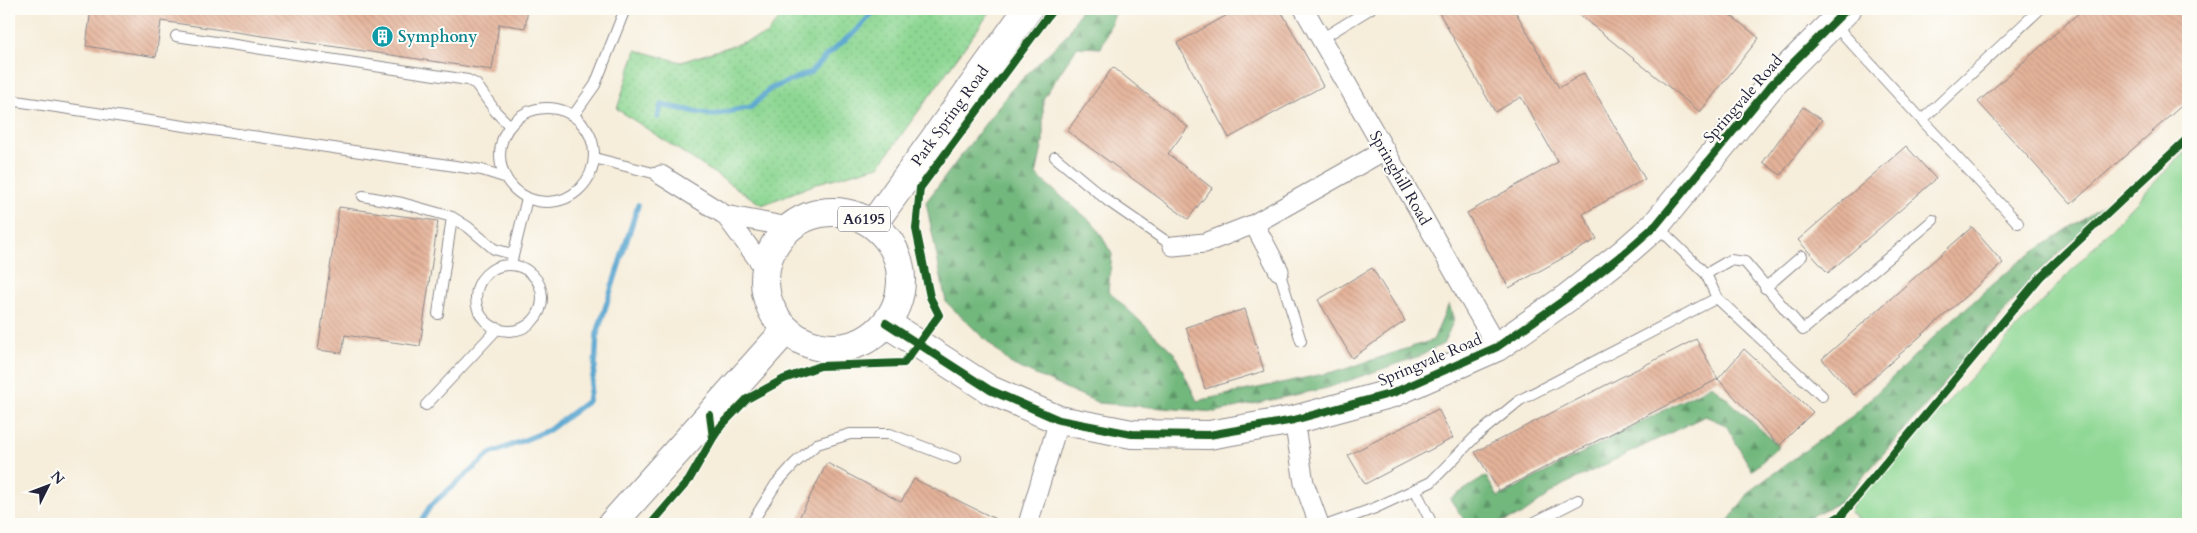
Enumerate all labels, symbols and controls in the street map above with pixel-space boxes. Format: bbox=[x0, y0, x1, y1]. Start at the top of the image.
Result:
building icon: Symphony bbox=[370, 25, 394, 49]
place label: Symphony bbox=[398, 26, 477, 48]
street label: Springvale Road bbox=[1698, 50, 1788, 148]
street label: Park Spring Road bbox=[906, 61, 994, 171]
street label: Springhill Road bbox=[1364, 127, 1436, 230]
road number: A6195 bbox=[838, 206, 890, 232]
street label: Springvale Road bbox=[1375, 328, 1486, 392]
north arrow bbox=[22, 460, 72, 510]
text: N bbox=[46, 467, 68, 489]

